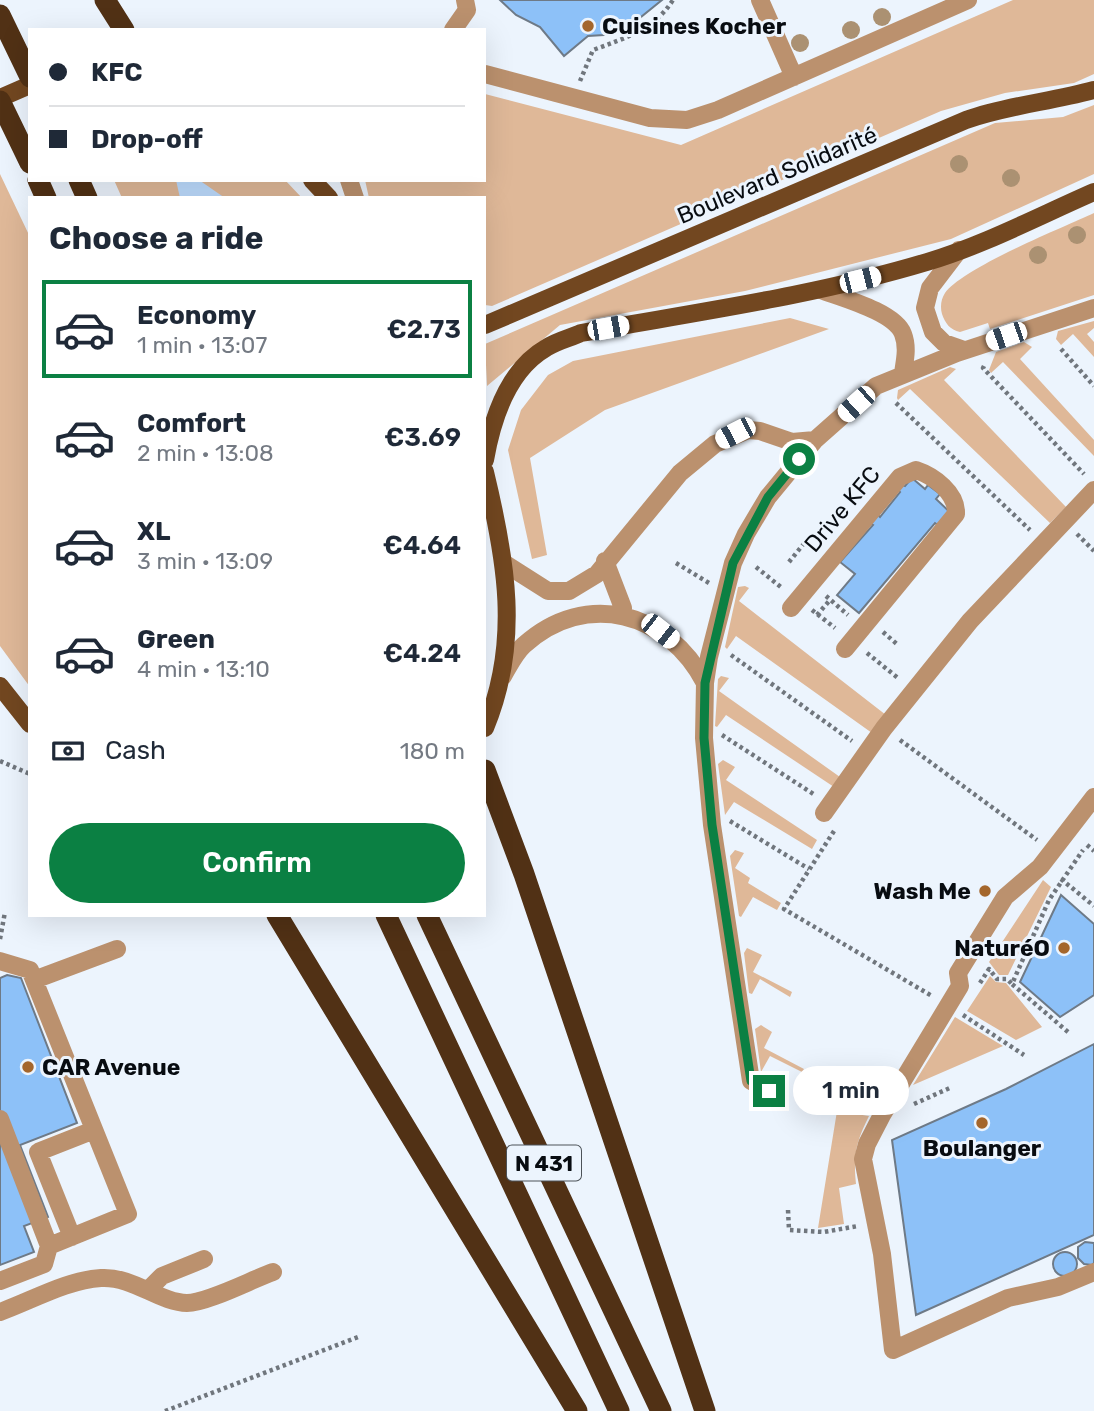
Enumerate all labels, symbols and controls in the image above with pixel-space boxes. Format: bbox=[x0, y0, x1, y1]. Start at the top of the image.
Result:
place label: Cuisines Kocher bbox=[602, 12, 787, 40]
marker: Cuisines Kocher bbox=[580, 18, 596, 34]
text: KFC bbox=[91, 57, 142, 88]
street label: Boulevard Solidarité bbox=[673, 120, 881, 230]
text: Drop-off bbox=[91, 124, 203, 155]
text: Choose a ride bbox=[49, 219, 263, 257]
car bbox=[838, 265, 883, 295]
icon: car bbox=[53, 298, 116, 361]
text: Economy bbox=[137, 300, 256, 331]
text: €2.73 bbox=[387, 314, 461, 345]
car bbox=[586, 314, 631, 342]
car bbox=[983, 319, 1030, 353]
text: 1 min · 13:07 bbox=[137, 331, 267, 359]
car bbox=[834, 382, 879, 426]
icon: car bbox=[53, 406, 116, 469]
text: Comfort bbox=[137, 408, 246, 439]
car bbox=[712, 414, 759, 452]
text: €3.69 bbox=[384, 422, 461, 453]
text: 2 min · 13:08 bbox=[137, 439, 274, 467]
route start bbox=[783, 443, 815, 475]
street label: Drive KFC bbox=[798, 460, 886, 558]
icon: car bbox=[53, 514, 116, 577]
text: XL bbox=[137, 516, 170, 547]
text: €4.64 bbox=[383, 530, 461, 561]
text: 3 min · 13:09 bbox=[137, 547, 273, 575]
car bbox=[637, 610, 684, 652]
icon: car bbox=[53, 622, 116, 685]
text: Green bbox=[137, 624, 215, 655]
text: €4.24 bbox=[383, 638, 461, 669]
text: 4 min · 13:10 bbox=[137, 655, 270, 683]
icon: cash bbox=[49, 732, 87, 770]
text: Cash bbox=[105, 735, 166, 766]
text: 180 m bbox=[400, 737, 465, 765]
button: Confirm bbox=[49, 823, 465, 903]
place label: Wash Me bbox=[874, 877, 971, 905]
marker: Wash Me bbox=[977, 883, 993, 899]
place label: NaturéO bbox=[954, 934, 1050, 962]
marker: NaturéO bbox=[1056, 940, 1072, 956]
place label: CAR Avenue bbox=[42, 1053, 180, 1081]
marker: CAR Avenue bbox=[20, 1059, 36, 1075]
callout: 1 min bbox=[794, 1066, 909, 1116]
route end bbox=[753, 1075, 785, 1107]
text: 1 min bbox=[822, 1076, 880, 1104]
marker: Boulanger bbox=[974, 1115, 990, 1131]
place label: Boulanger bbox=[923, 1134, 1042, 1162]
road number: N 431 bbox=[507, 1146, 581, 1180]

